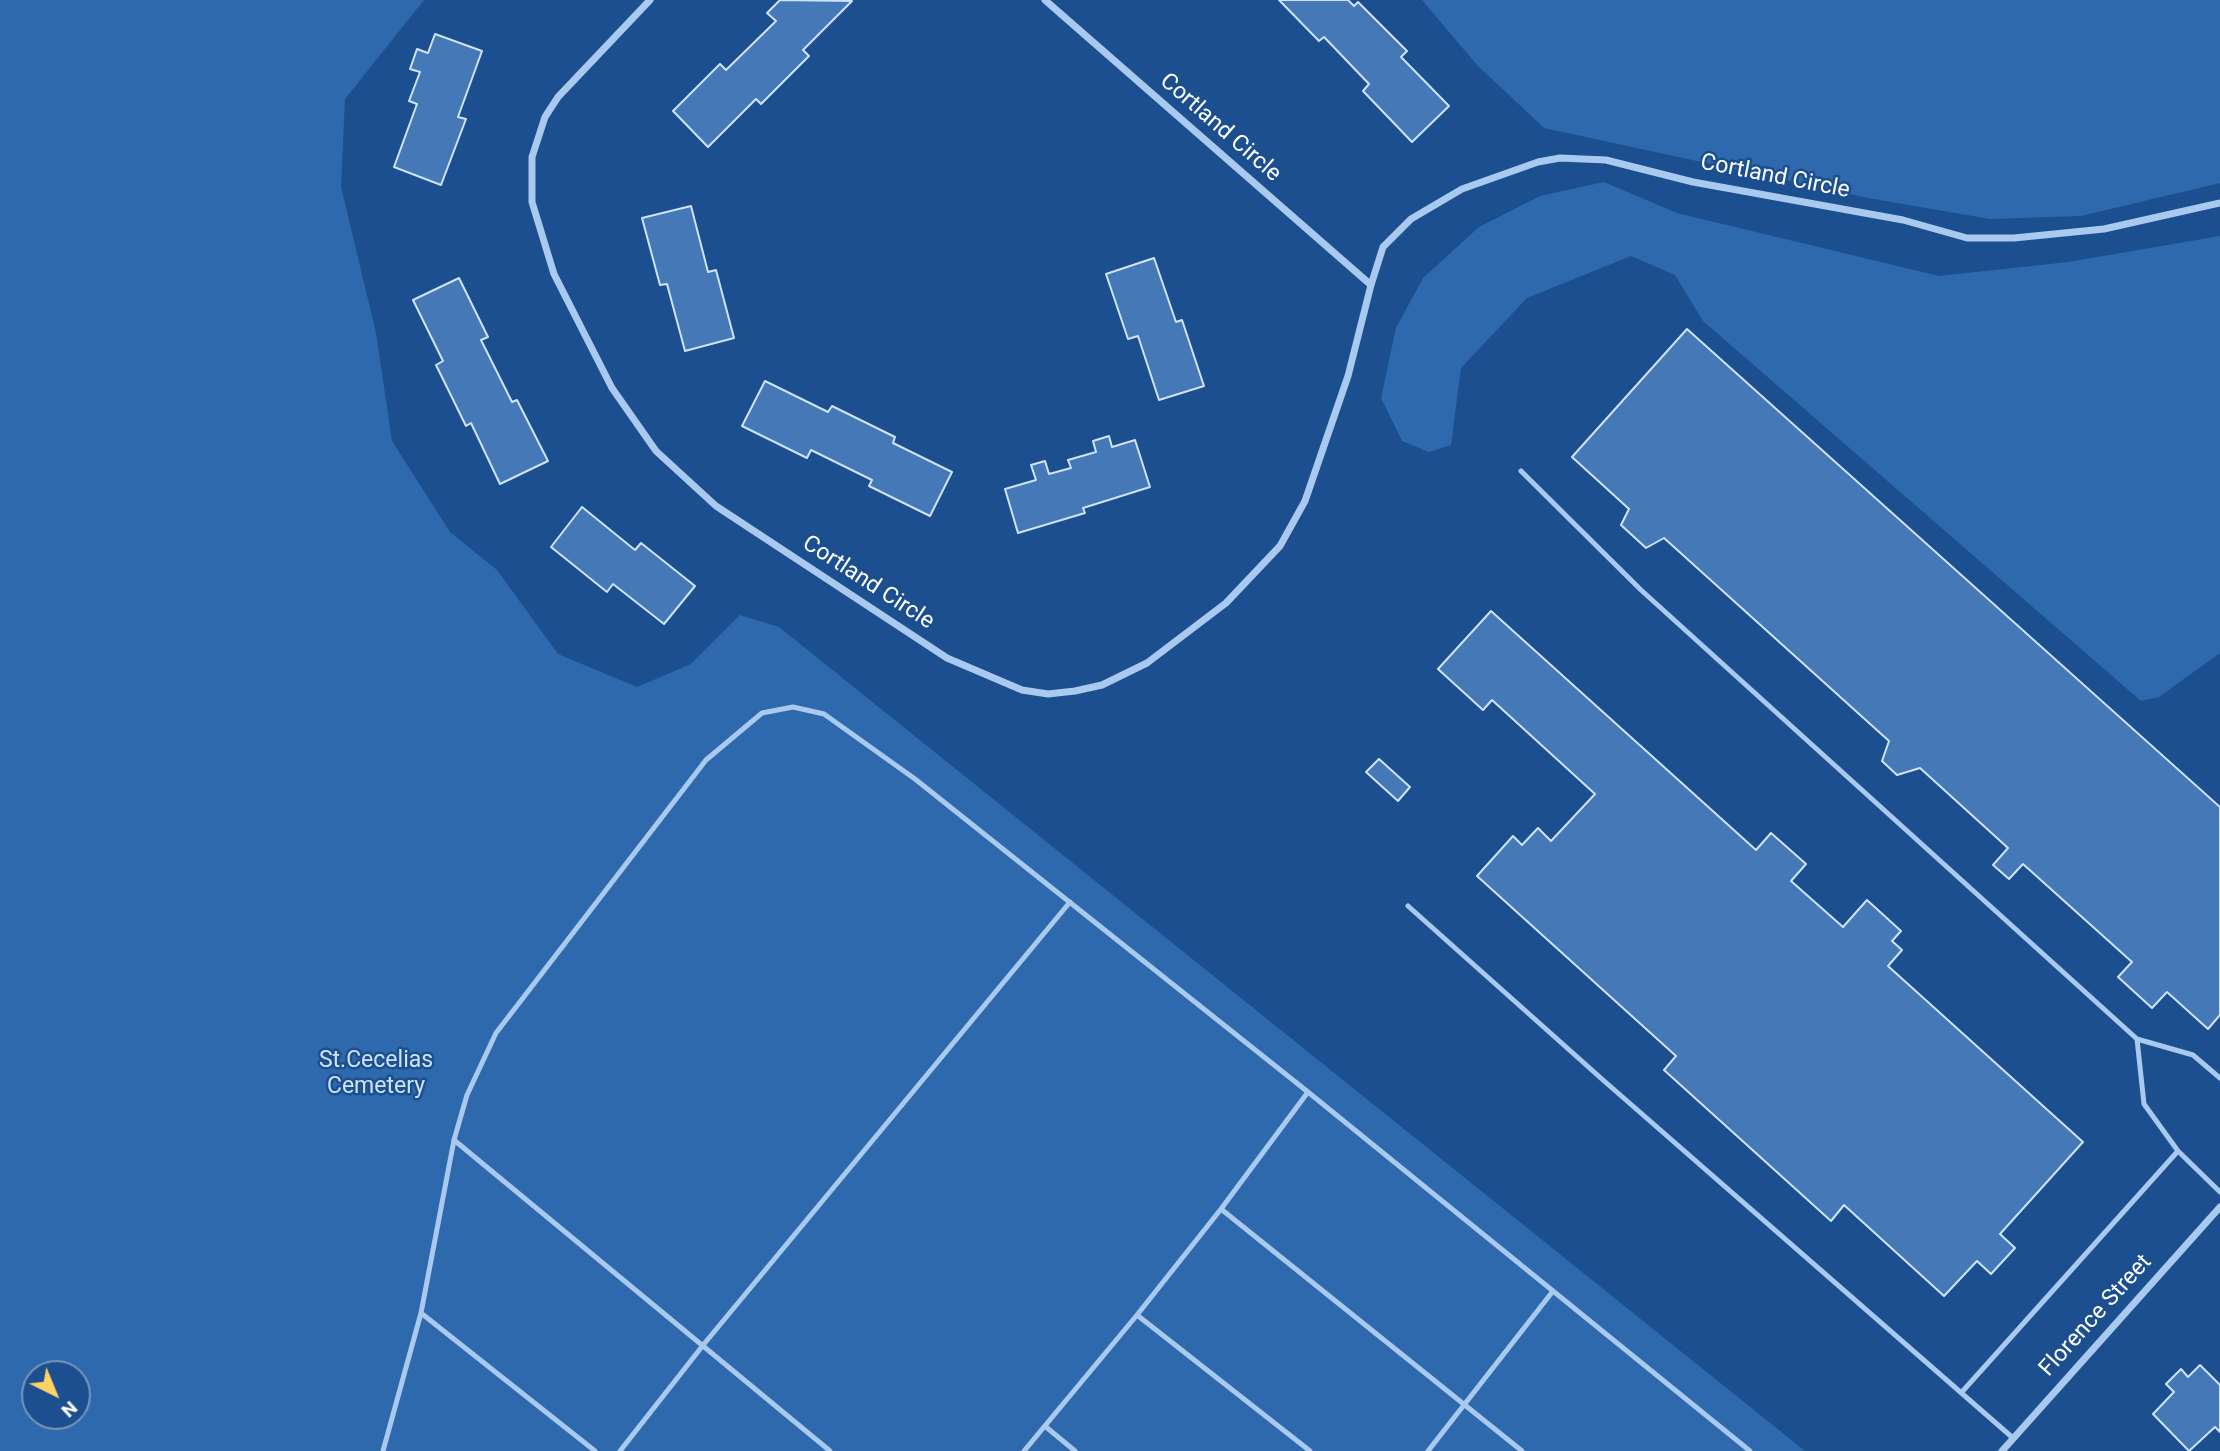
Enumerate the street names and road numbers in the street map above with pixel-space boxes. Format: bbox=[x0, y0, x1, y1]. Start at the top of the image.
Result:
street label: Cortland Circle bbox=[1154, 68, 1286, 188]
street label: Cortland Circle bbox=[1698, 149, 1852, 205]
street label: Cortland Circle bbox=[797, 530, 939, 636]
street label: Florence Street bbox=[2034, 1249, 2158, 1383]

